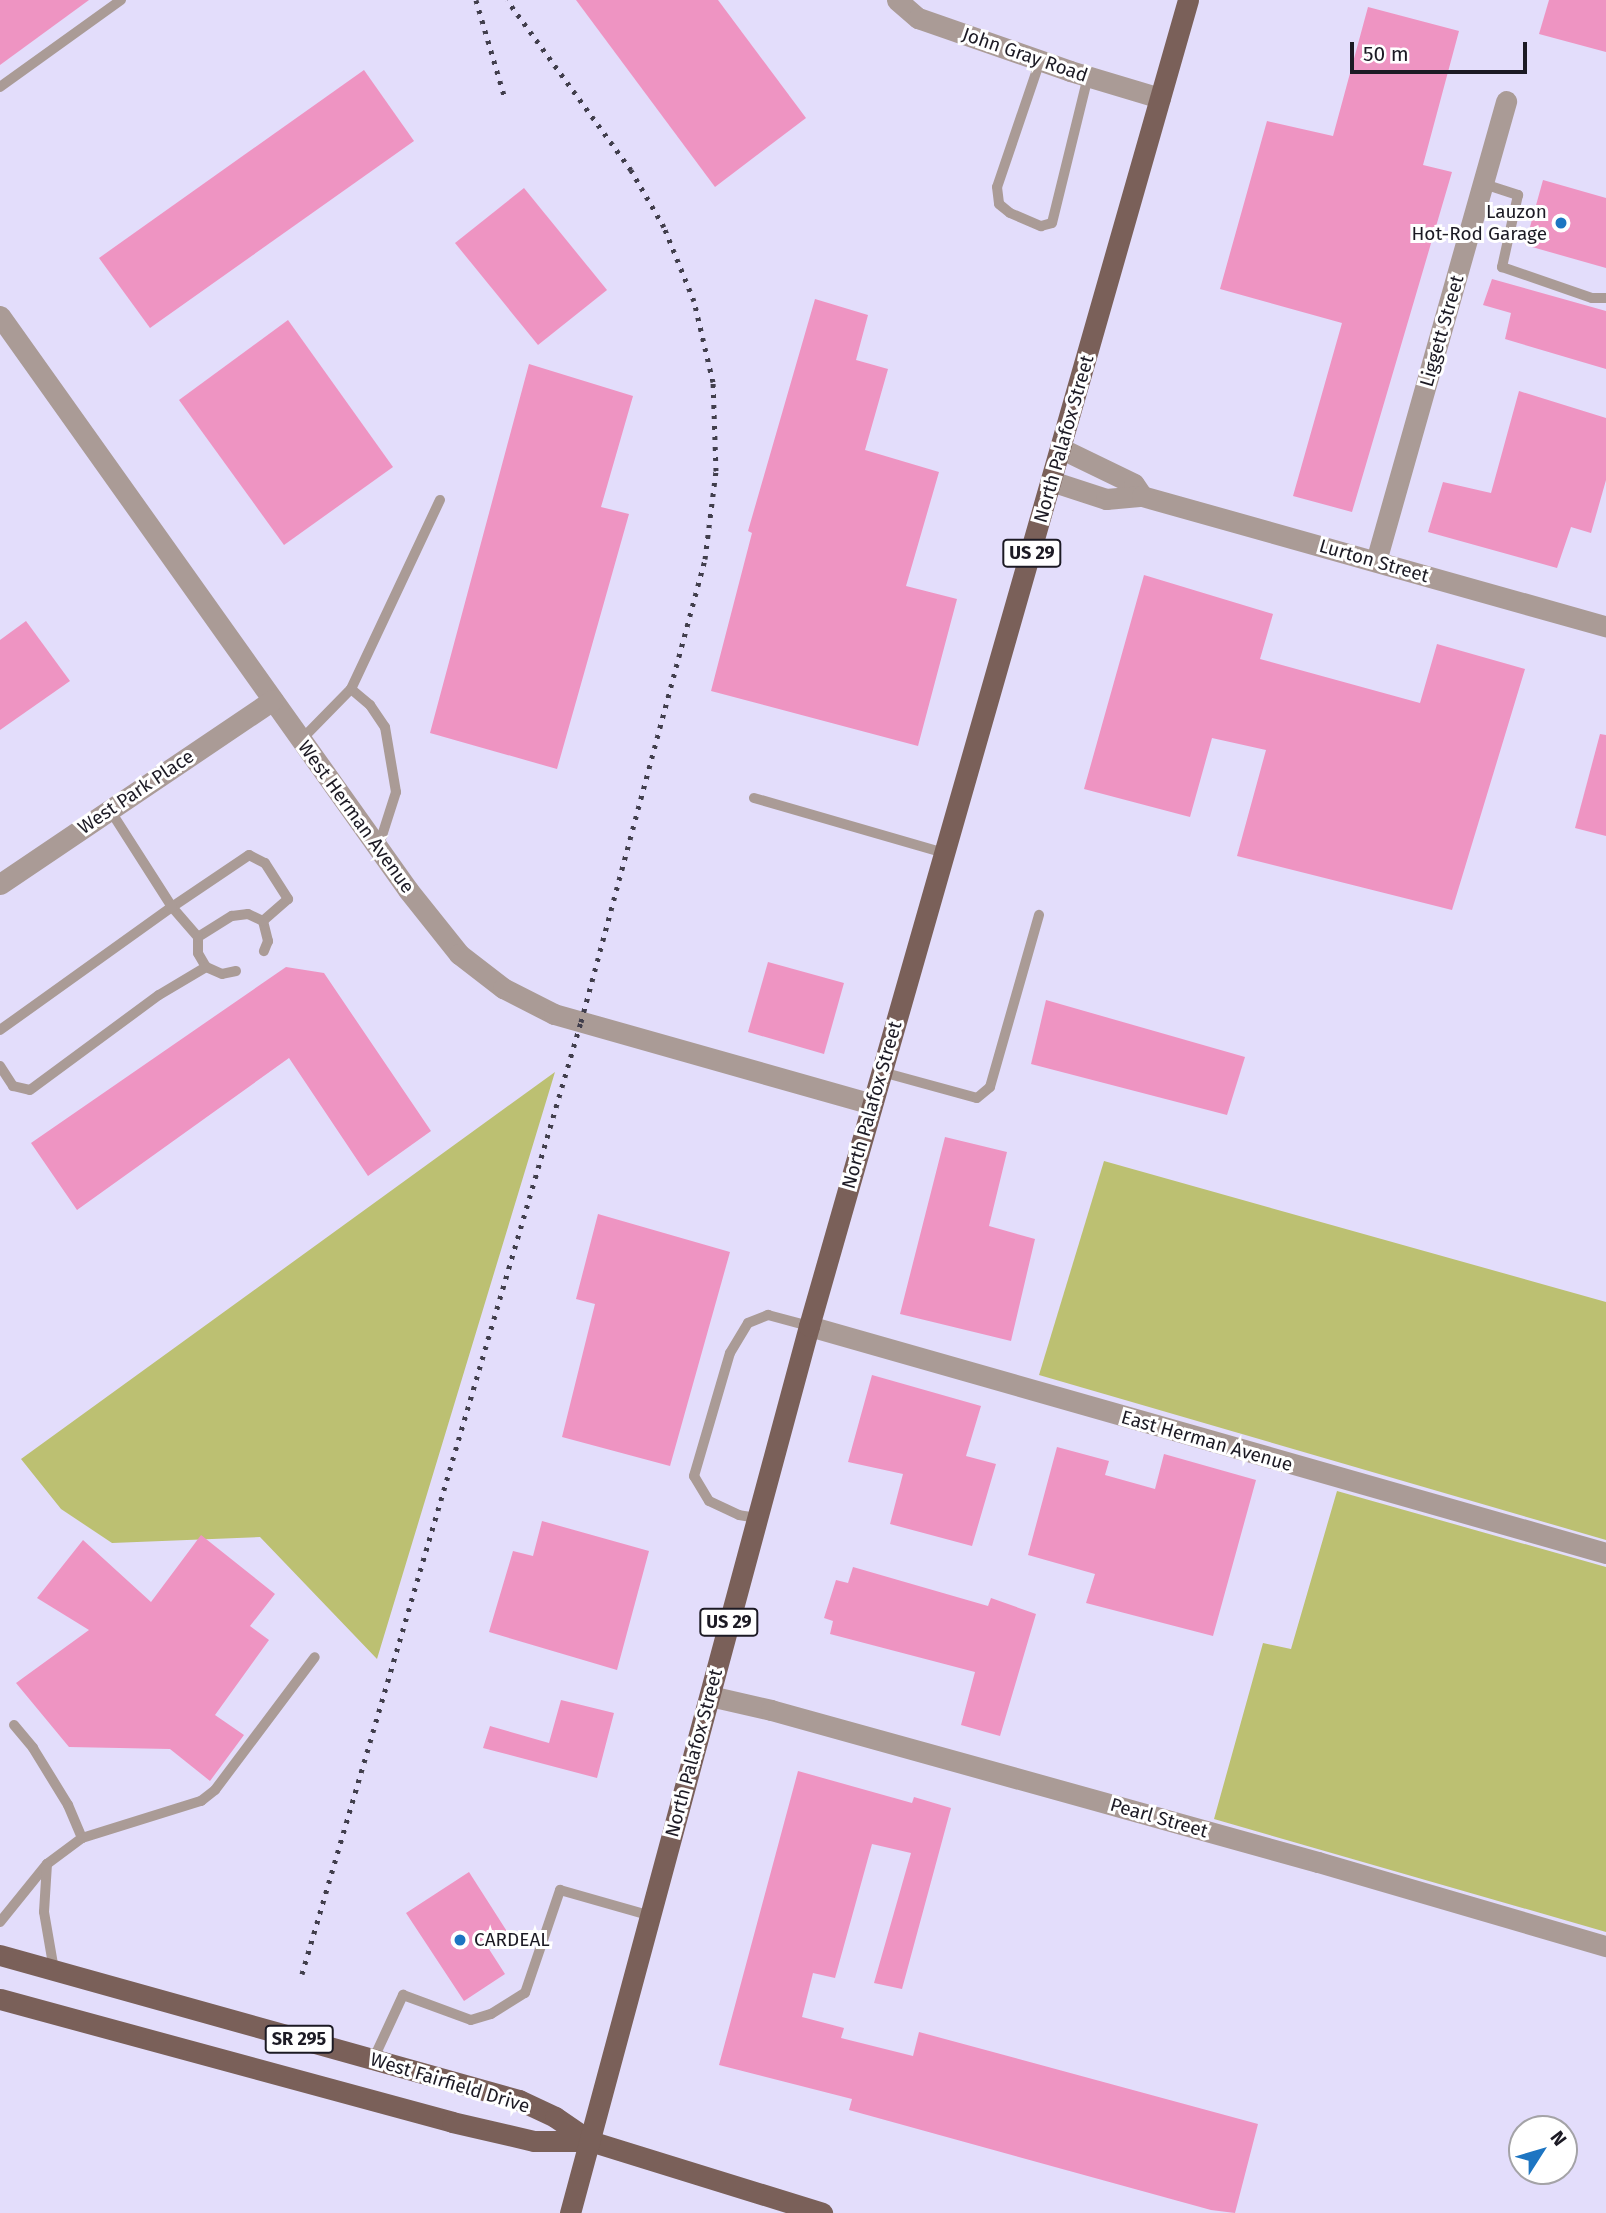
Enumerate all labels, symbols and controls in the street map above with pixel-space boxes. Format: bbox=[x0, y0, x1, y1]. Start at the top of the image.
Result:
street label: John Gray Road bbox=[959, 23, 1091, 87]
scale bar bbox=[1354, 28, 1531, 72]
text: 50 m bbox=[1363, 41, 1409, 67]
place label: Lauzon Hot-Rod Garage bbox=[1411, 201, 1547, 245]
marker: Lauzon Hot-Rod Garage bbox=[1553, 215, 1569, 231]
street label: Liggett Street bbox=[1415, 273, 1469, 389]
street label: North Palafox Street bbox=[1029, 353, 1099, 525]
street label: Lurton Street bbox=[1317, 534, 1431, 588]
road number: US 29 bbox=[1002, 538, 1062, 568]
street label: West Herman Avenue bbox=[293, 736, 419, 898]
street label: West Park Place bbox=[74, 745, 198, 839]
street label: North Palafox Street bbox=[837, 1019, 907, 1191]
street label: East Herman Avenue bbox=[1119, 1406, 1295, 1476]
road number: US 29 bbox=[699, 1608, 759, 1637]
street label: North Palafox Street bbox=[661, 1666, 727, 1840]
street label: Pearl Street bbox=[1108, 1793, 1210, 1843]
place label: CARDEAL bbox=[474, 1929, 550, 1951]
marker: CARDEAL bbox=[452, 1932, 468, 1948]
road number: SR 295 bbox=[264, 2024, 334, 2054]
street label: West Fairfield Drive bbox=[368, 2048, 532, 2118]
north arrow bbox=[1508, 2115, 1578, 2185]
text: N bbox=[1546, 2126, 1572, 2150]

